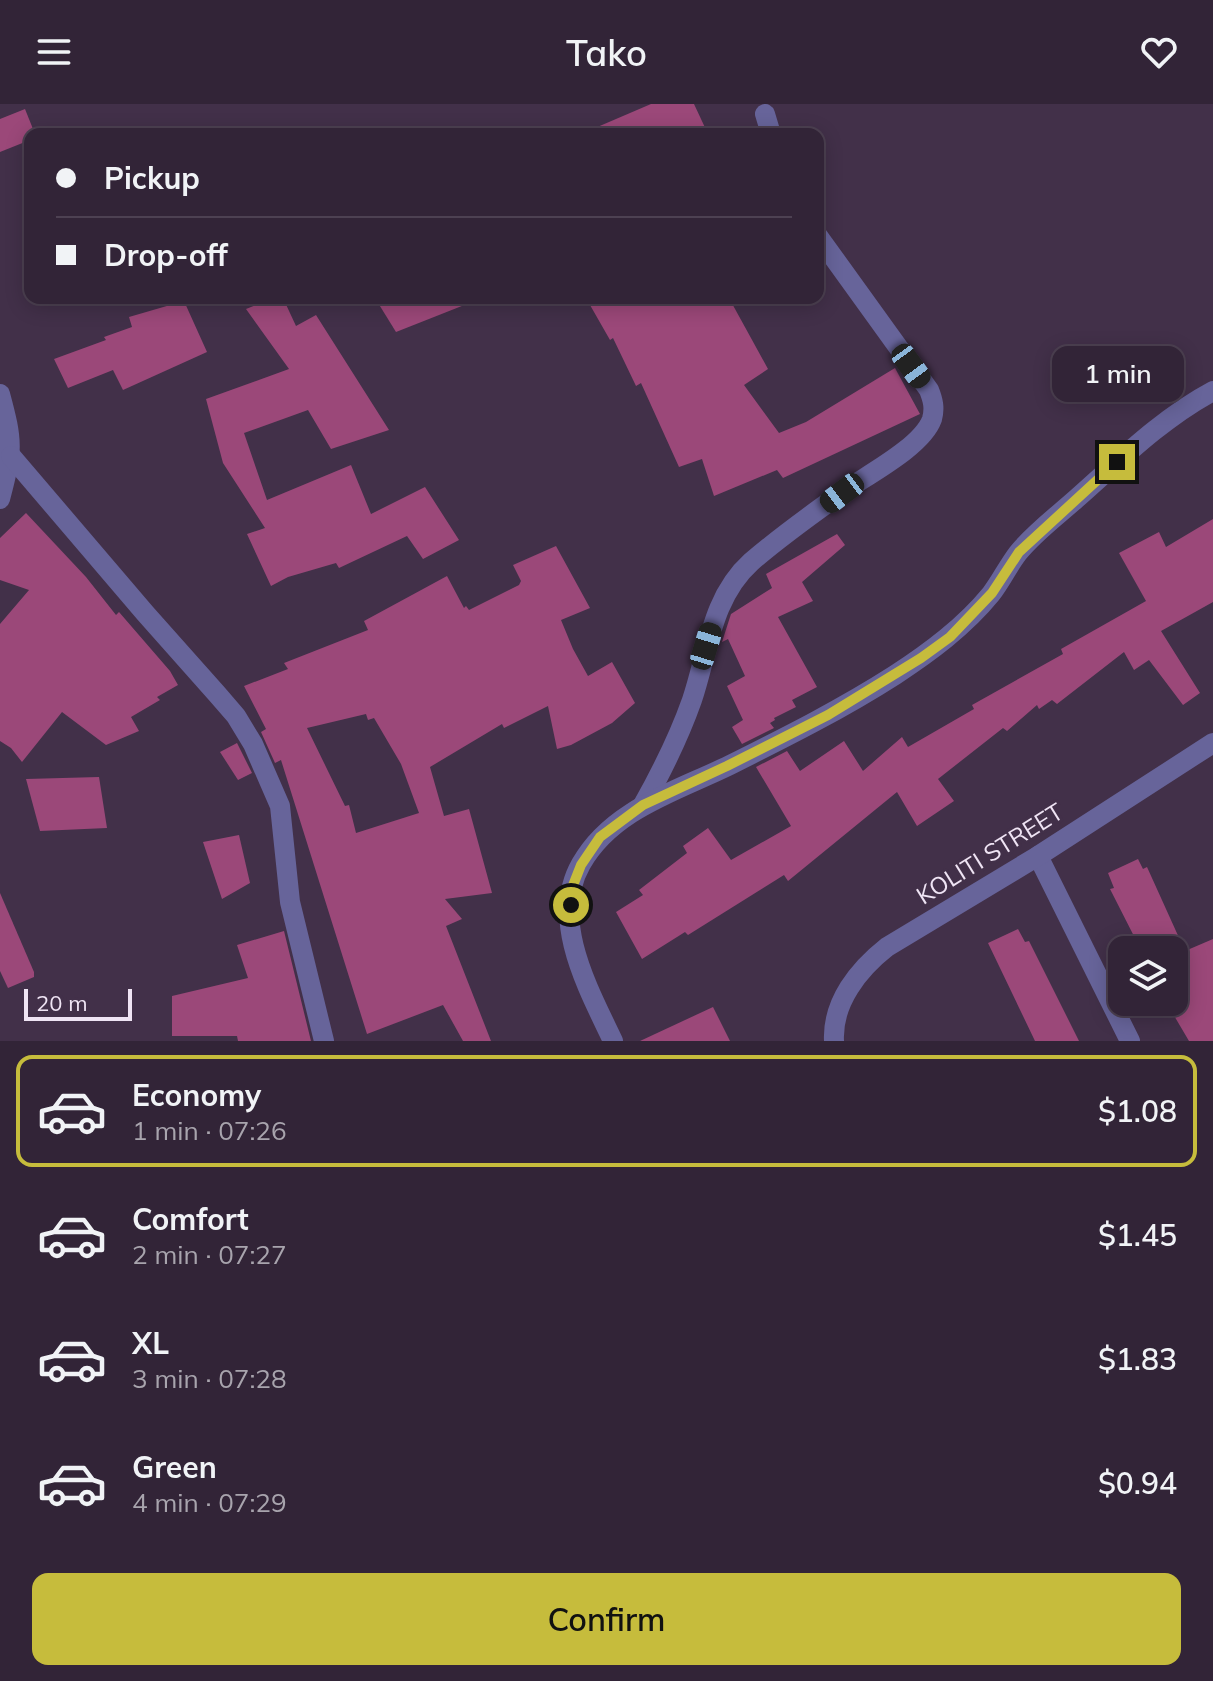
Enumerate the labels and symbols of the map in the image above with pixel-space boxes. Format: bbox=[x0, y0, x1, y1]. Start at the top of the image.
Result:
car bbox=[887, 340, 935, 392]
callout: 1 min bbox=[1051, 346, 1183, 402]
route end bbox=[1099, 444, 1135, 480]
car bbox=[816, 469, 868, 517]
car bbox=[688, 620, 724, 672]
street label: KOLITI STREET bbox=[911, 796, 1069, 910]
route start bbox=[553, 887, 589, 923]
scale bar bbox=[24, 985, 132, 1021]

